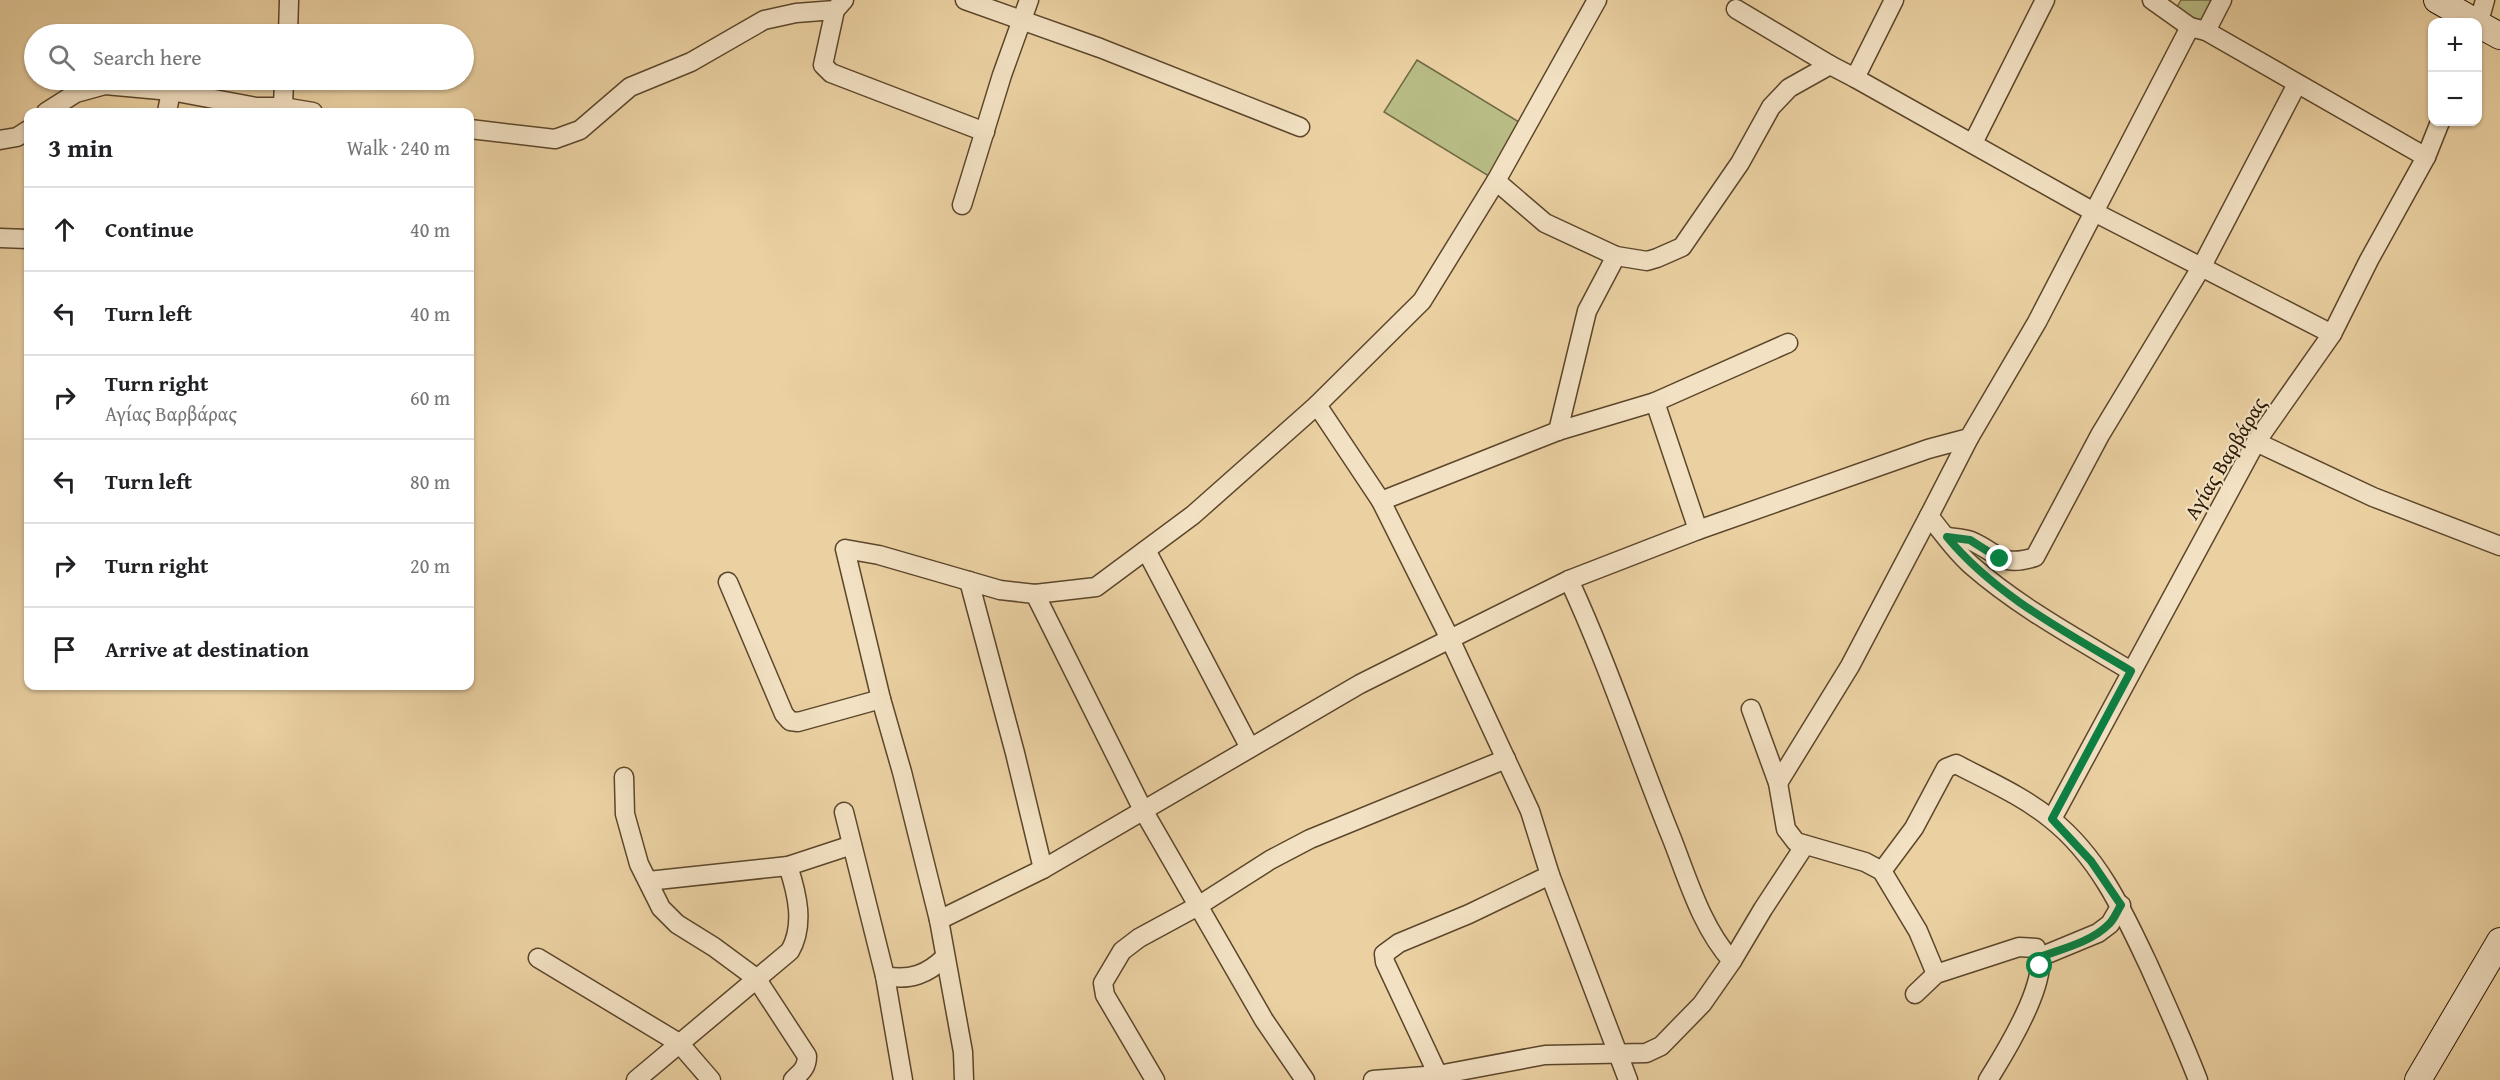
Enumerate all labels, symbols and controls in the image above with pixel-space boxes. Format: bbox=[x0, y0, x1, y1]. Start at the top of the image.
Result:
map controls bbox=[2428, 18, 2482, 126]
button: + bbox=[2428, 18, 2482, 72]
search box bbox=[24, 24, 474, 90]
icon: search bbox=[45, 41, 78, 74]
text: Search here bbox=[93, 41, 202, 73]
button: − bbox=[2428, 72, 2482, 126]
text: 3 min bbox=[48, 128, 113, 167]
text: Walk · 240 m bbox=[347, 133, 450, 162]
icon: ahead bbox=[48, 213, 81, 246]
text: Continue bbox=[105, 213, 194, 245]
text: 40 m bbox=[410, 215, 450, 244]
icon: left bbox=[48, 297, 81, 330]
text: Turn left bbox=[105, 297, 192, 329]
text: 40 m bbox=[410, 299, 450, 328]
text: Turn right bbox=[105, 367, 208, 399]
icon: right bbox=[48, 381, 81, 414]
text: 60 m bbox=[410, 383, 450, 412]
street label: Αγίας Βαρβάρας bbox=[2176, 391, 2274, 525]
text: Αγίας Βαρβάρας bbox=[105, 399, 237, 428]
icon: left bbox=[48, 465, 81, 498]
text: Turn left bbox=[105, 465, 192, 497]
text: 80 m bbox=[410, 467, 450, 496]
route end bbox=[1986, 545, 2012, 571]
icon: right bbox=[48, 549, 81, 582]
text: Turn right bbox=[105, 549, 208, 581]
text: 20 m bbox=[410, 551, 450, 580]
icon: arrive bbox=[48, 633, 81, 666]
text: Arrive at destination bbox=[105, 633, 309, 665]
route start bbox=[2026, 952, 2052, 978]

